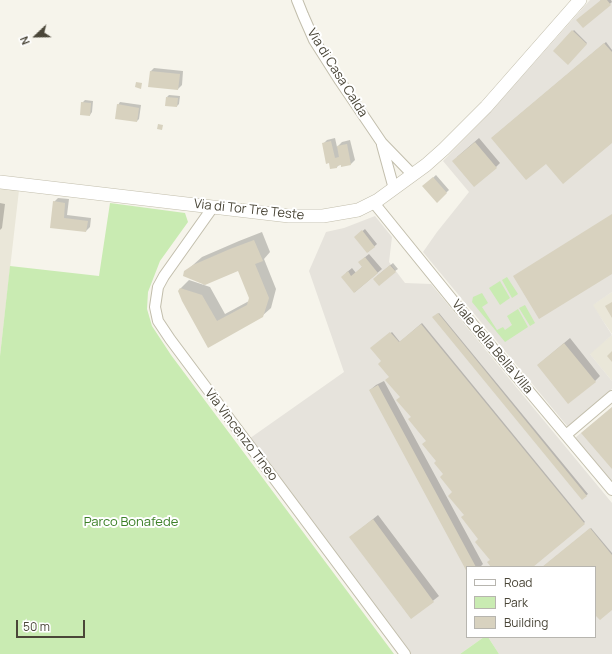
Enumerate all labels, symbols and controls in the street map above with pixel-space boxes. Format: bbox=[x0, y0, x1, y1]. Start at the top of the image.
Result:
north arrow bbox=[16, 16, 56, 56]
street label: Via di Casa Calda bbox=[304, 26, 370, 120]
text: N bbox=[16, 34, 33, 47]
street label: Via di Tor Tre Teste bbox=[193, 196, 305, 224]
street label: Viale della Bella Villa bbox=[448, 297, 536, 397]
street label: Via Vincenzo Tineo bbox=[201, 386, 281, 484]
park label: Parco Bonafede bbox=[84, 514, 178, 530]
legend bbox=[466, 566, 596, 638]
text: Road bbox=[504, 574, 532, 591]
text: Park bbox=[504, 594, 528, 611]
scale bar bbox=[18, 612, 87, 638]
text: Building bbox=[504, 614, 548, 631]
text: 50 m bbox=[23, 618, 50, 635]

